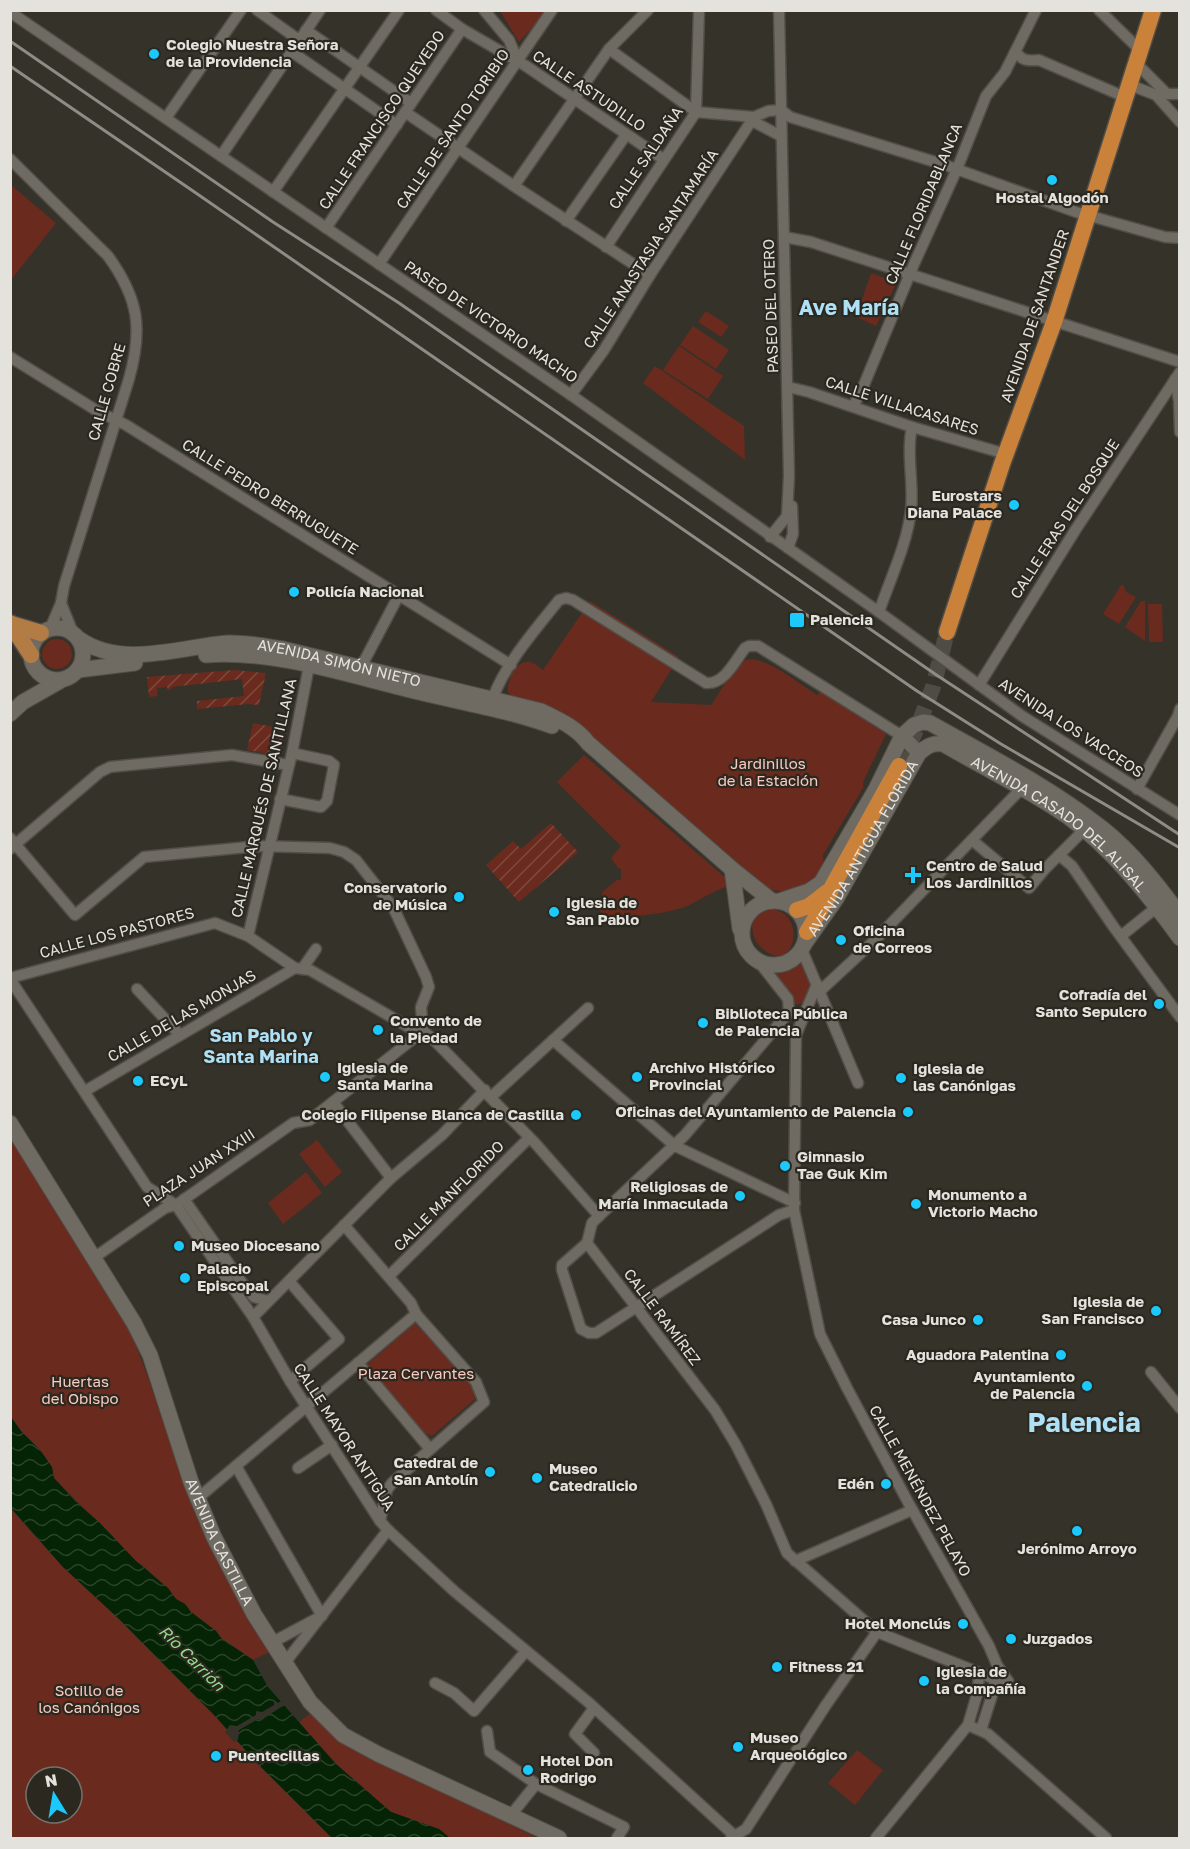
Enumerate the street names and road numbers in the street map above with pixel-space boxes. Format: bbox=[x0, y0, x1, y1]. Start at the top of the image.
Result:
street label: CALLE FRANCISCO QUEVEDO bbox=[314, 26, 448, 212]
street label: CALLE DE SANTO TORIBIO bbox=[392, 45, 512, 212]
street label: CALLE ASTUDILLO bbox=[530, 46, 649, 135]
street label: CALLE SALDAÑA bbox=[604, 103, 686, 212]
street label: CALLE FLORIDABLANCA bbox=[881, 120, 965, 287]
street label: CALLE ANASTASIA SANTAMARÍA bbox=[579, 146, 721, 351]
street label: AVENIDA DE SANTANDER bbox=[996, 227, 1072, 405]
street label: PASEO DEL OTERO bbox=[759, 238, 781, 374]
street label: PASEO DE VICTORIO MACHO bbox=[401, 256, 582, 386]
street label: CALLE COBRE bbox=[84, 341, 129, 443]
street label: CALLE VILLACASARES bbox=[823, 372, 981, 438]
street label: CALLE PEDRO BERRUGUETE bbox=[179, 434, 362, 558]
street label: CALLE ERAS DEL BOSQUE bbox=[1006, 435, 1122, 602]
street label: AVENIDA SIMÓN NIETO bbox=[256, 635, 423, 690]
street label: AVENIDA LOS VACCEOS bbox=[996, 674, 1147, 781]
street label: CALLE MARQUÉS DE SANTILLANA bbox=[227, 676, 299, 919]
street label: AVENIDA CASADO DEL ALISAL bbox=[968, 752, 1151, 895]
street label: AVENIDA ANTIGUA FLORIDA bbox=[803, 757, 921, 939]
street label: CALLE LOS PASTORES bbox=[37, 903, 196, 961]
street label: CALLE DE LAS MONJAS bbox=[104, 965, 259, 1065]
street label: PLAZA JUAN XXIII bbox=[139, 1124, 258, 1210]
street label: CALLE MANFLORIDO bbox=[389, 1136, 507, 1254]
street label: CALLE RAMÍREZ bbox=[621, 1265, 705, 1368]
street label: CALLE MAYOR ANTIGUA bbox=[290, 1359, 399, 1514]
street label: CALLE MENÉNDEZ PELAYO bbox=[866, 1402, 976, 1579]
street label: AVENIDA CASTILLA bbox=[182, 1475, 258, 1608]

